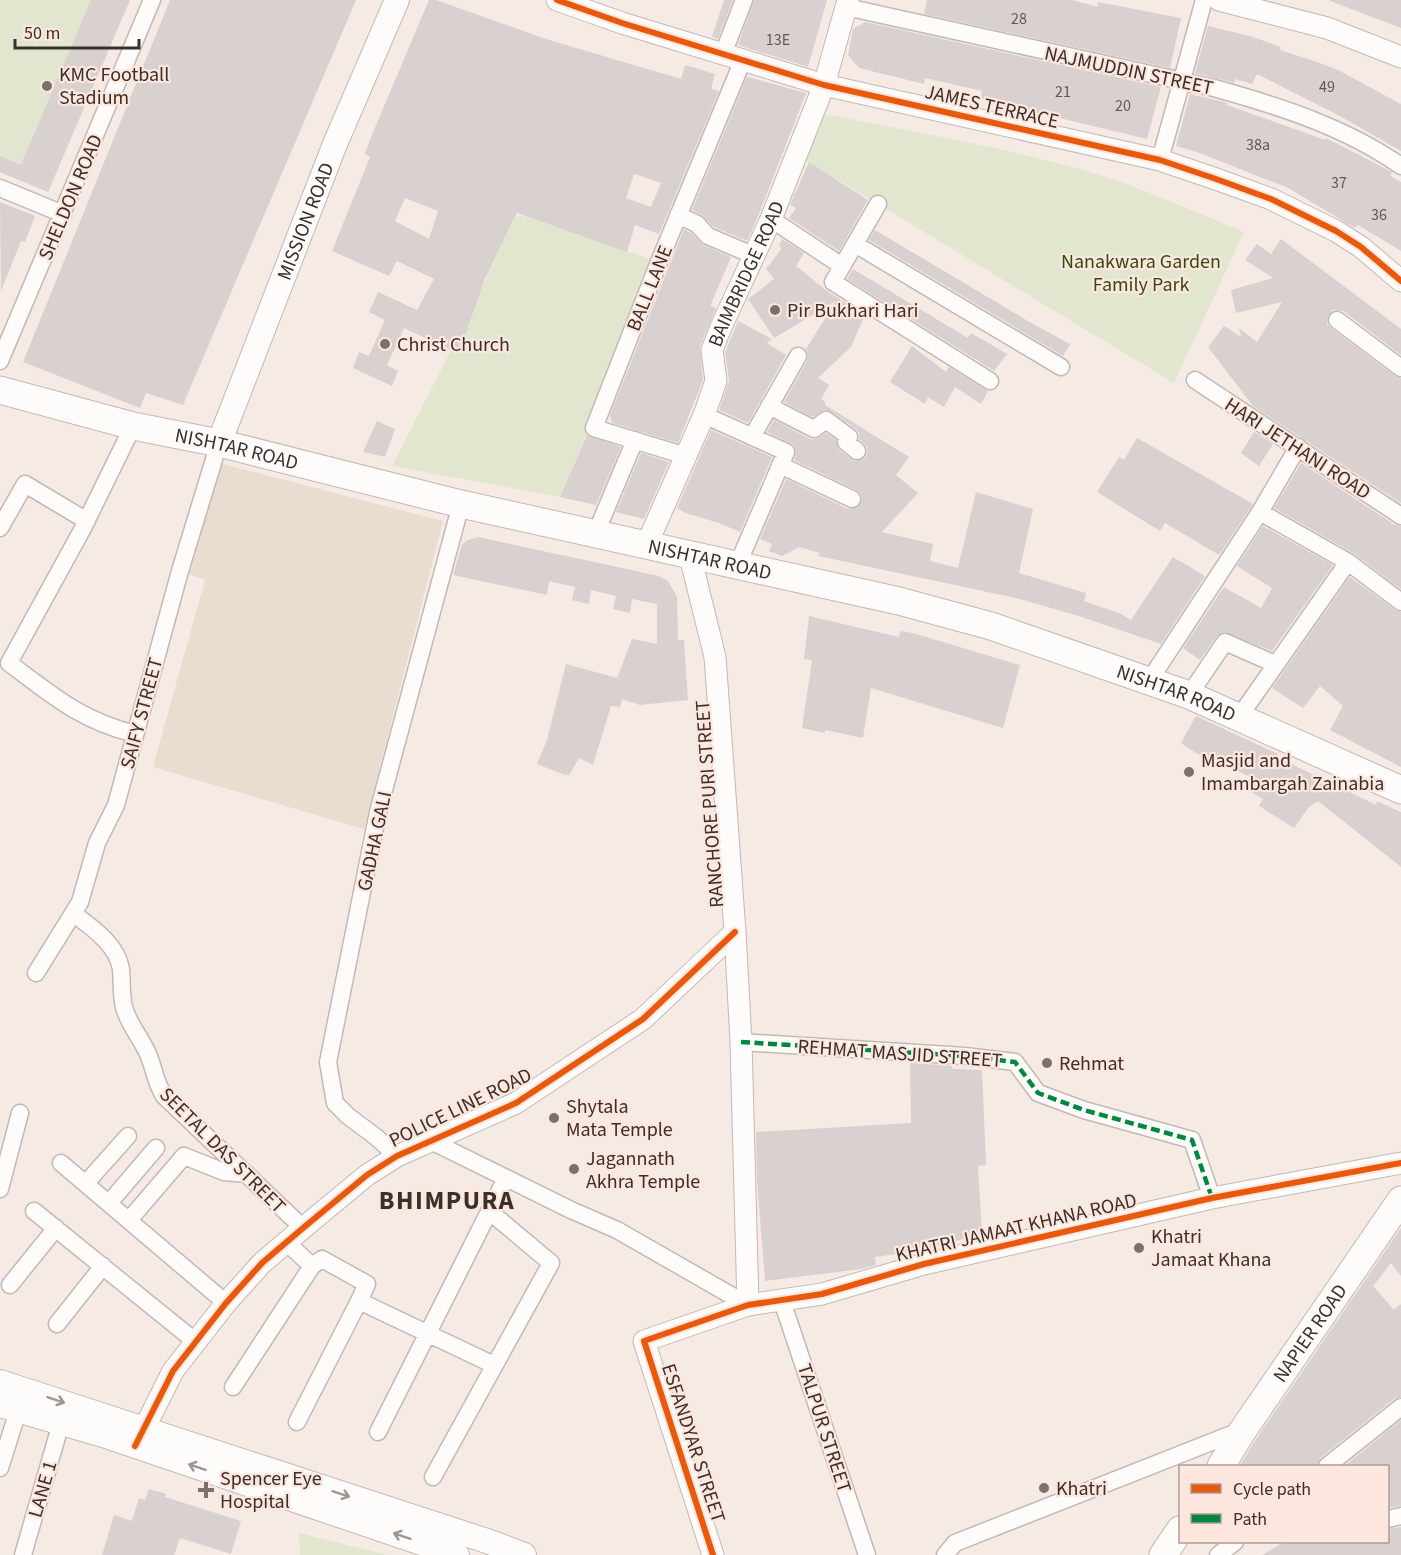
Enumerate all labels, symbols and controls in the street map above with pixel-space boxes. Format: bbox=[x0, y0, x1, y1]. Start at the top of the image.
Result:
house number: 28 bbox=[1011, 8, 1027, 30]
scale bar bbox=[15, 12, 140, 50]
text: 50 m bbox=[24, 21, 60, 46]
house number: 13E bbox=[766, 29, 790, 51]
street label: NAJMUDDIN STREET bbox=[1042, 39, 1216, 103]
place label: KMC Football Stadium bbox=[59, 61, 169, 112]
house number: 49 bbox=[1319, 76, 1335, 98]
street label: JAMES TERRACE bbox=[922, 78, 1062, 136]
marker: KMC Football Stadium bbox=[40, 79, 54, 93]
house number: 21 bbox=[1055, 81, 1071, 103]
house number: 20 bbox=[1115, 95, 1131, 117]
street label: SHELDON ROAD bbox=[32, 130, 110, 265]
house number: 38a bbox=[1246, 134, 1270, 156]
street label: MISSION ROAD bbox=[271, 159, 342, 284]
house number: 37 bbox=[1331, 172, 1347, 194]
street label: BAIMBRIDGE ROAD bbox=[702, 197, 792, 351]
house number: 36 bbox=[1371, 204, 1387, 226]
street label: BALL LANE bbox=[620, 241, 680, 335]
park label: Nanakwara Garden Family Park bbox=[1061, 248, 1221, 299]
place label: Pir Bukhari Hari bbox=[787, 297, 919, 325]
marker: Pir Bukhari Hari bbox=[768, 303, 782, 317]
place label: Christ Church bbox=[397, 331, 510, 359]
marker: Christ Church bbox=[378, 337, 392, 351]
street label: HARI JETHANI ROAD bbox=[1219, 391, 1376, 507]
street label: NISHTAR ROAD bbox=[173, 422, 301, 477]
street label: NISHTAR ROAD bbox=[645, 533, 774, 587]
street label: SAIFY STREET bbox=[114, 654, 170, 772]
street label: NISHTAR ROAD bbox=[1113, 658, 1240, 729]
street label: RANCHORE PURI STREET bbox=[689, 699, 731, 909]
place label: Masjid and Imambargah Zainabia bbox=[1201, 747, 1384, 798]
marker: Masjid and Imambargah Zainabia bbox=[1182, 765, 1196, 779]
street label: GADHA GALI bbox=[351, 789, 399, 894]
street label: REHMAT MASJID STREET bbox=[797, 1033, 1003, 1075]
place label: Rehmat bbox=[1059, 1050, 1124, 1078]
marker: Rehmat bbox=[1040, 1056, 1054, 1070]
street label: POLICE LINE ROAD bbox=[384, 1061, 537, 1155]
street label: SEETAL DAS STREET bbox=[153, 1081, 292, 1220]
place label: Shytala Mata Temple bbox=[566, 1093, 673, 1144]
marker: Shytala Mata Temple bbox=[547, 1111, 561, 1125]
place label: Jagannath Akhra Temple bbox=[586, 1145, 700, 1196]
marker: Jagannath Akhra Temple bbox=[567, 1162, 581, 1176]
district label: BHIMPURA bbox=[379, 1182, 515, 1219]
street label: KHATRI JAMAAT KHANA ROAD bbox=[893, 1187, 1140, 1269]
place label: Khatri Jamaat Khana bbox=[1151, 1223, 1271, 1274]
marker: Khatri Jamaat Khana bbox=[1132, 1241, 1146, 1255]
street label: NAPIER ROAD bbox=[1267, 1279, 1354, 1388]
street label: ESFANDYAR STREET bbox=[654, 1360, 732, 1527]
street label: TALPUR STREET bbox=[790, 1360, 858, 1497]
one-way arrow bbox=[46, 1396, 65, 1407]
street label: LANE 1 bbox=[22, 1458, 64, 1521]
one-way arrow bbox=[188, 1461, 207, 1472]
place label: Spencer Eye Hospital bbox=[220, 1465, 322, 1516]
legend bbox=[1179, 1465, 1389, 1543]
place label: Khatri bbox=[1056, 1475, 1107, 1503]
text: Cycle path bbox=[1233, 1477, 1311, 1502]
marker: Spencer Eye Hospital bbox=[197, 1481, 215, 1499]
marker: Khatri bbox=[1037, 1481, 1051, 1495]
one-way arrow bbox=[331, 1489, 350, 1500]
text: Path bbox=[1233, 1507, 1267, 1532]
one-way arrow bbox=[393, 1530, 412, 1541]

